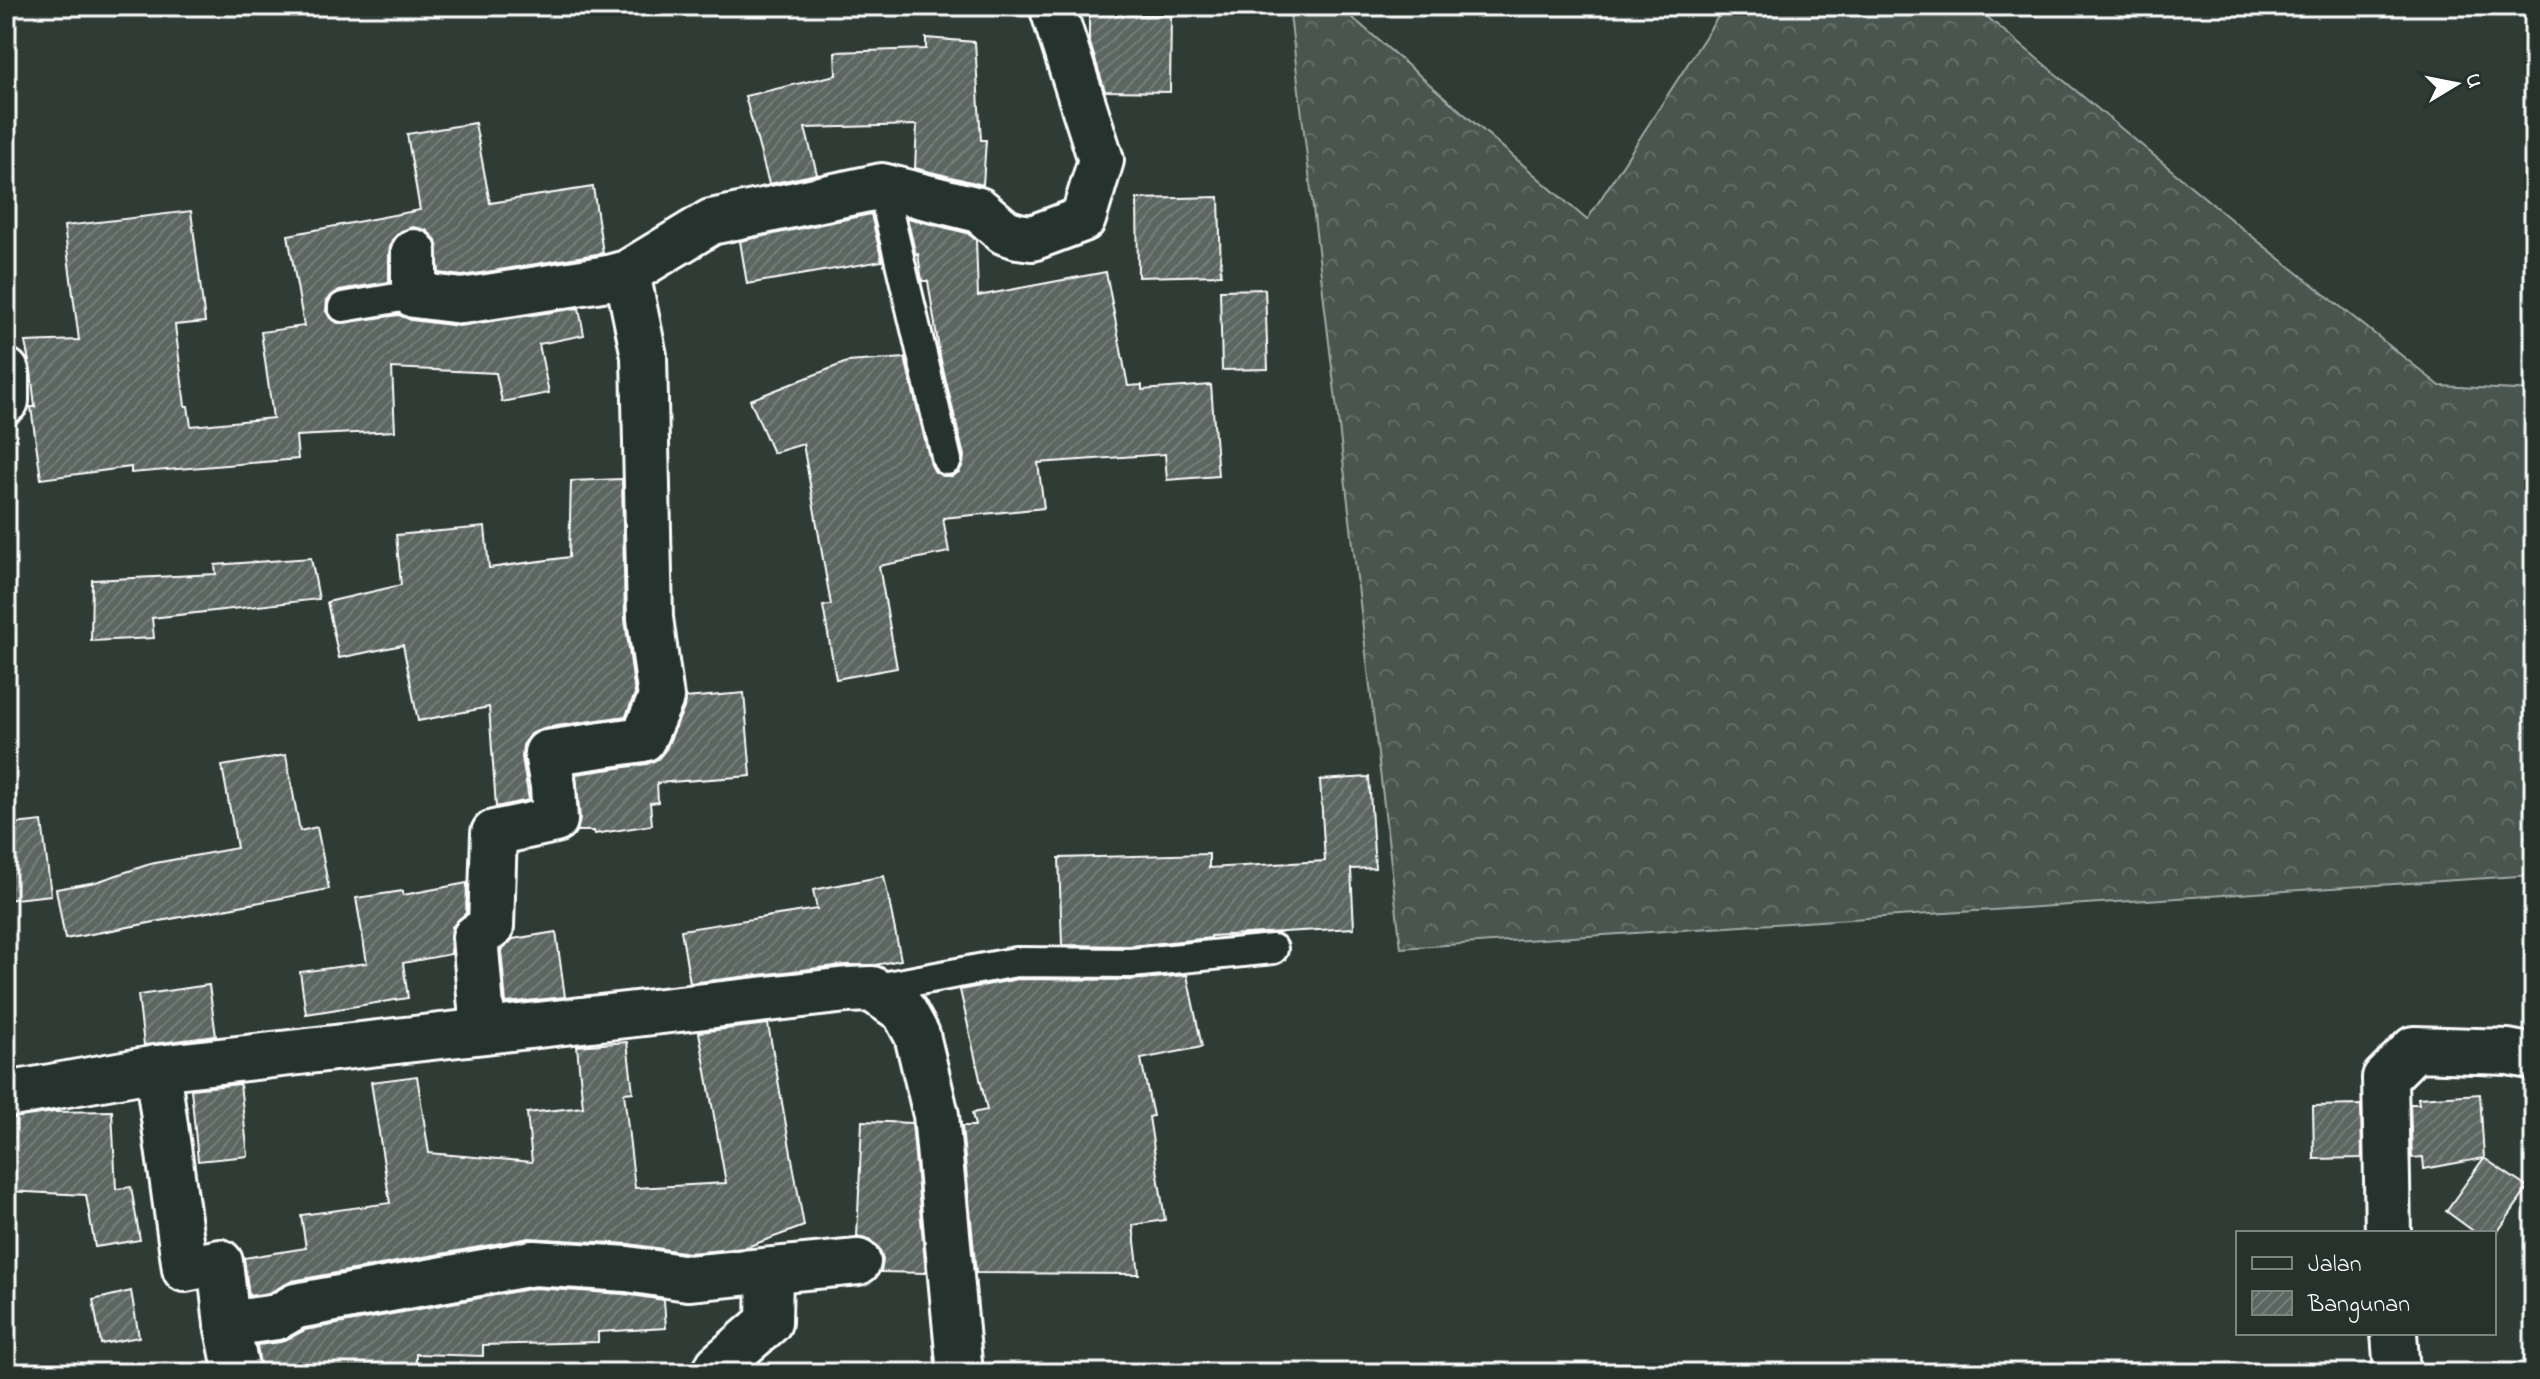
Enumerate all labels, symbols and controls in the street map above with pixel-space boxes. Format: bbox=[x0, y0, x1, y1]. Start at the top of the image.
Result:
north arrow bbox=[2416, 44, 2496, 124]
text: U bbox=[2456, 71, 2490, 91]
legend bbox=[2236, 1231, 2496, 1335]
text: Jalan bbox=[2308, 1248, 2362, 1283]
text: Bangunan bbox=[2307, 1288, 2410, 1323]

